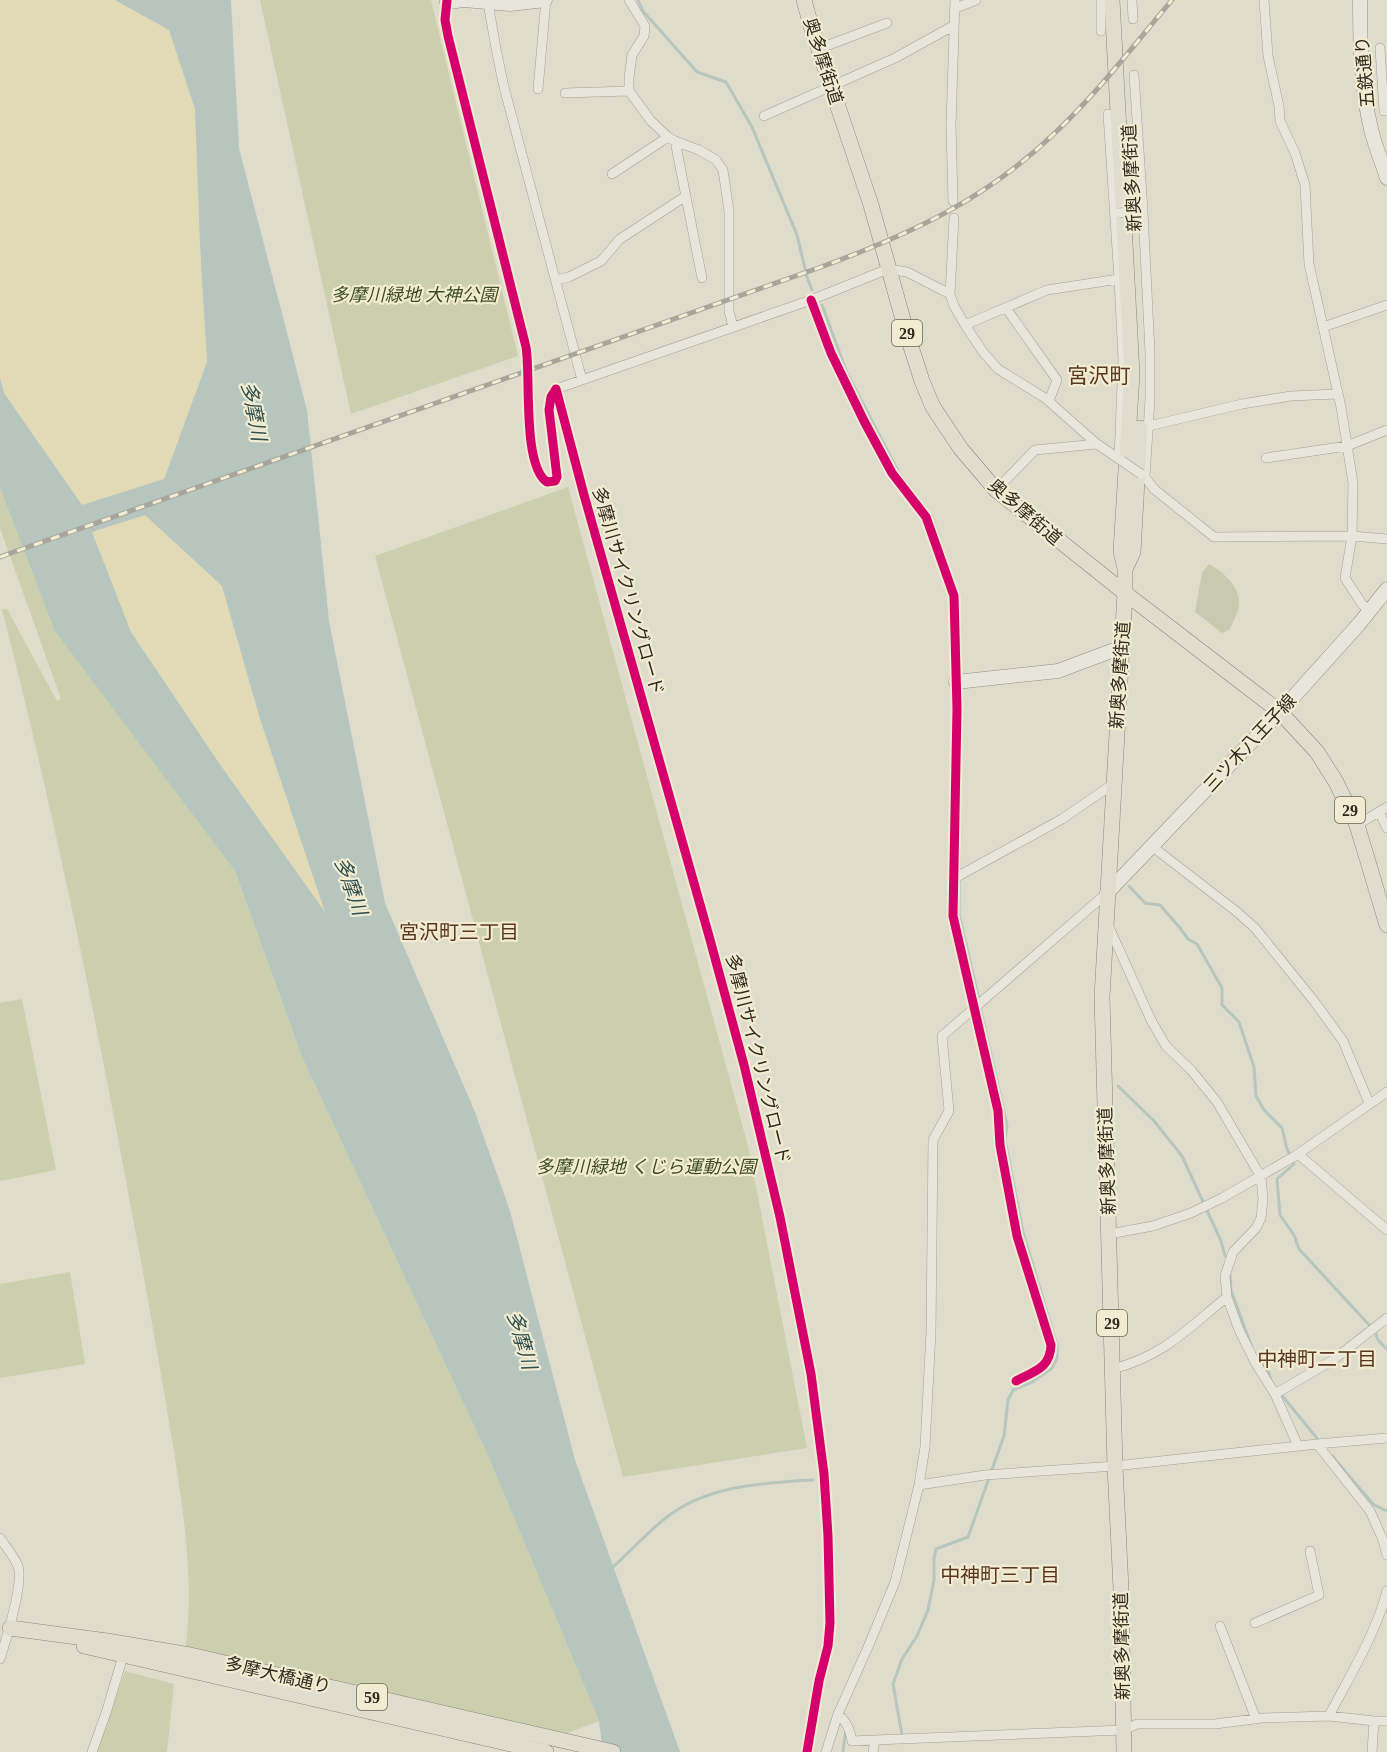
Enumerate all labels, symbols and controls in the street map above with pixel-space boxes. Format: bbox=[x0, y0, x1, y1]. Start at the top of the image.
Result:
street label: 奥多摩街道 bbox=[800, 15, 846, 107]
street label: 五鉄通り bbox=[1352, 35, 1378, 109]
street label: 新奥多摩街道 bbox=[1119, 124, 1145, 232]
park label: 多摩川緑地 大神公園 bbox=[331, 285, 500, 305]
road number: 29 bbox=[892, 320, 922, 346]
district label: 宮沢町 bbox=[1068, 364, 1131, 388]
water label: 多摩川 bbox=[237, 379, 271, 445]
street label: 奥多摩街道 bbox=[984, 475, 1066, 549]
street label: 多摩川サイクリングロード bbox=[589, 485, 667, 697]
street label: 新奥多摩街道 bbox=[1106, 620, 1134, 730]
street label: 三ツ木八王子線 bbox=[1200, 690, 1300, 796]
road number: 29 bbox=[1335, 797, 1365, 823]
water label: 多摩川 bbox=[331, 854, 372, 920]
district label: 宮沢町三丁目 bbox=[399, 921, 519, 943]
street label: 多摩川サイクリングロード bbox=[722, 952, 794, 1166]
street label: 新奥多摩街道 bbox=[1095, 1107, 1119, 1215]
park label: 多摩川緑地 くじら運動公園 bbox=[536, 1157, 759, 1177]
water label: 多摩川 bbox=[503, 1308, 541, 1374]
road number: 29 bbox=[1097, 1310, 1127, 1336]
district label: 中神町二丁目 bbox=[1257, 1348, 1377, 1370]
district label: 中神町三丁目 bbox=[940, 1564, 1060, 1586]
street label: 新奥多摩街道 bbox=[1111, 1592, 1133, 1700]
street label: 多摩大橋通り bbox=[223, 1653, 333, 1697]
road number: 59 bbox=[357, 1684, 387, 1710]

